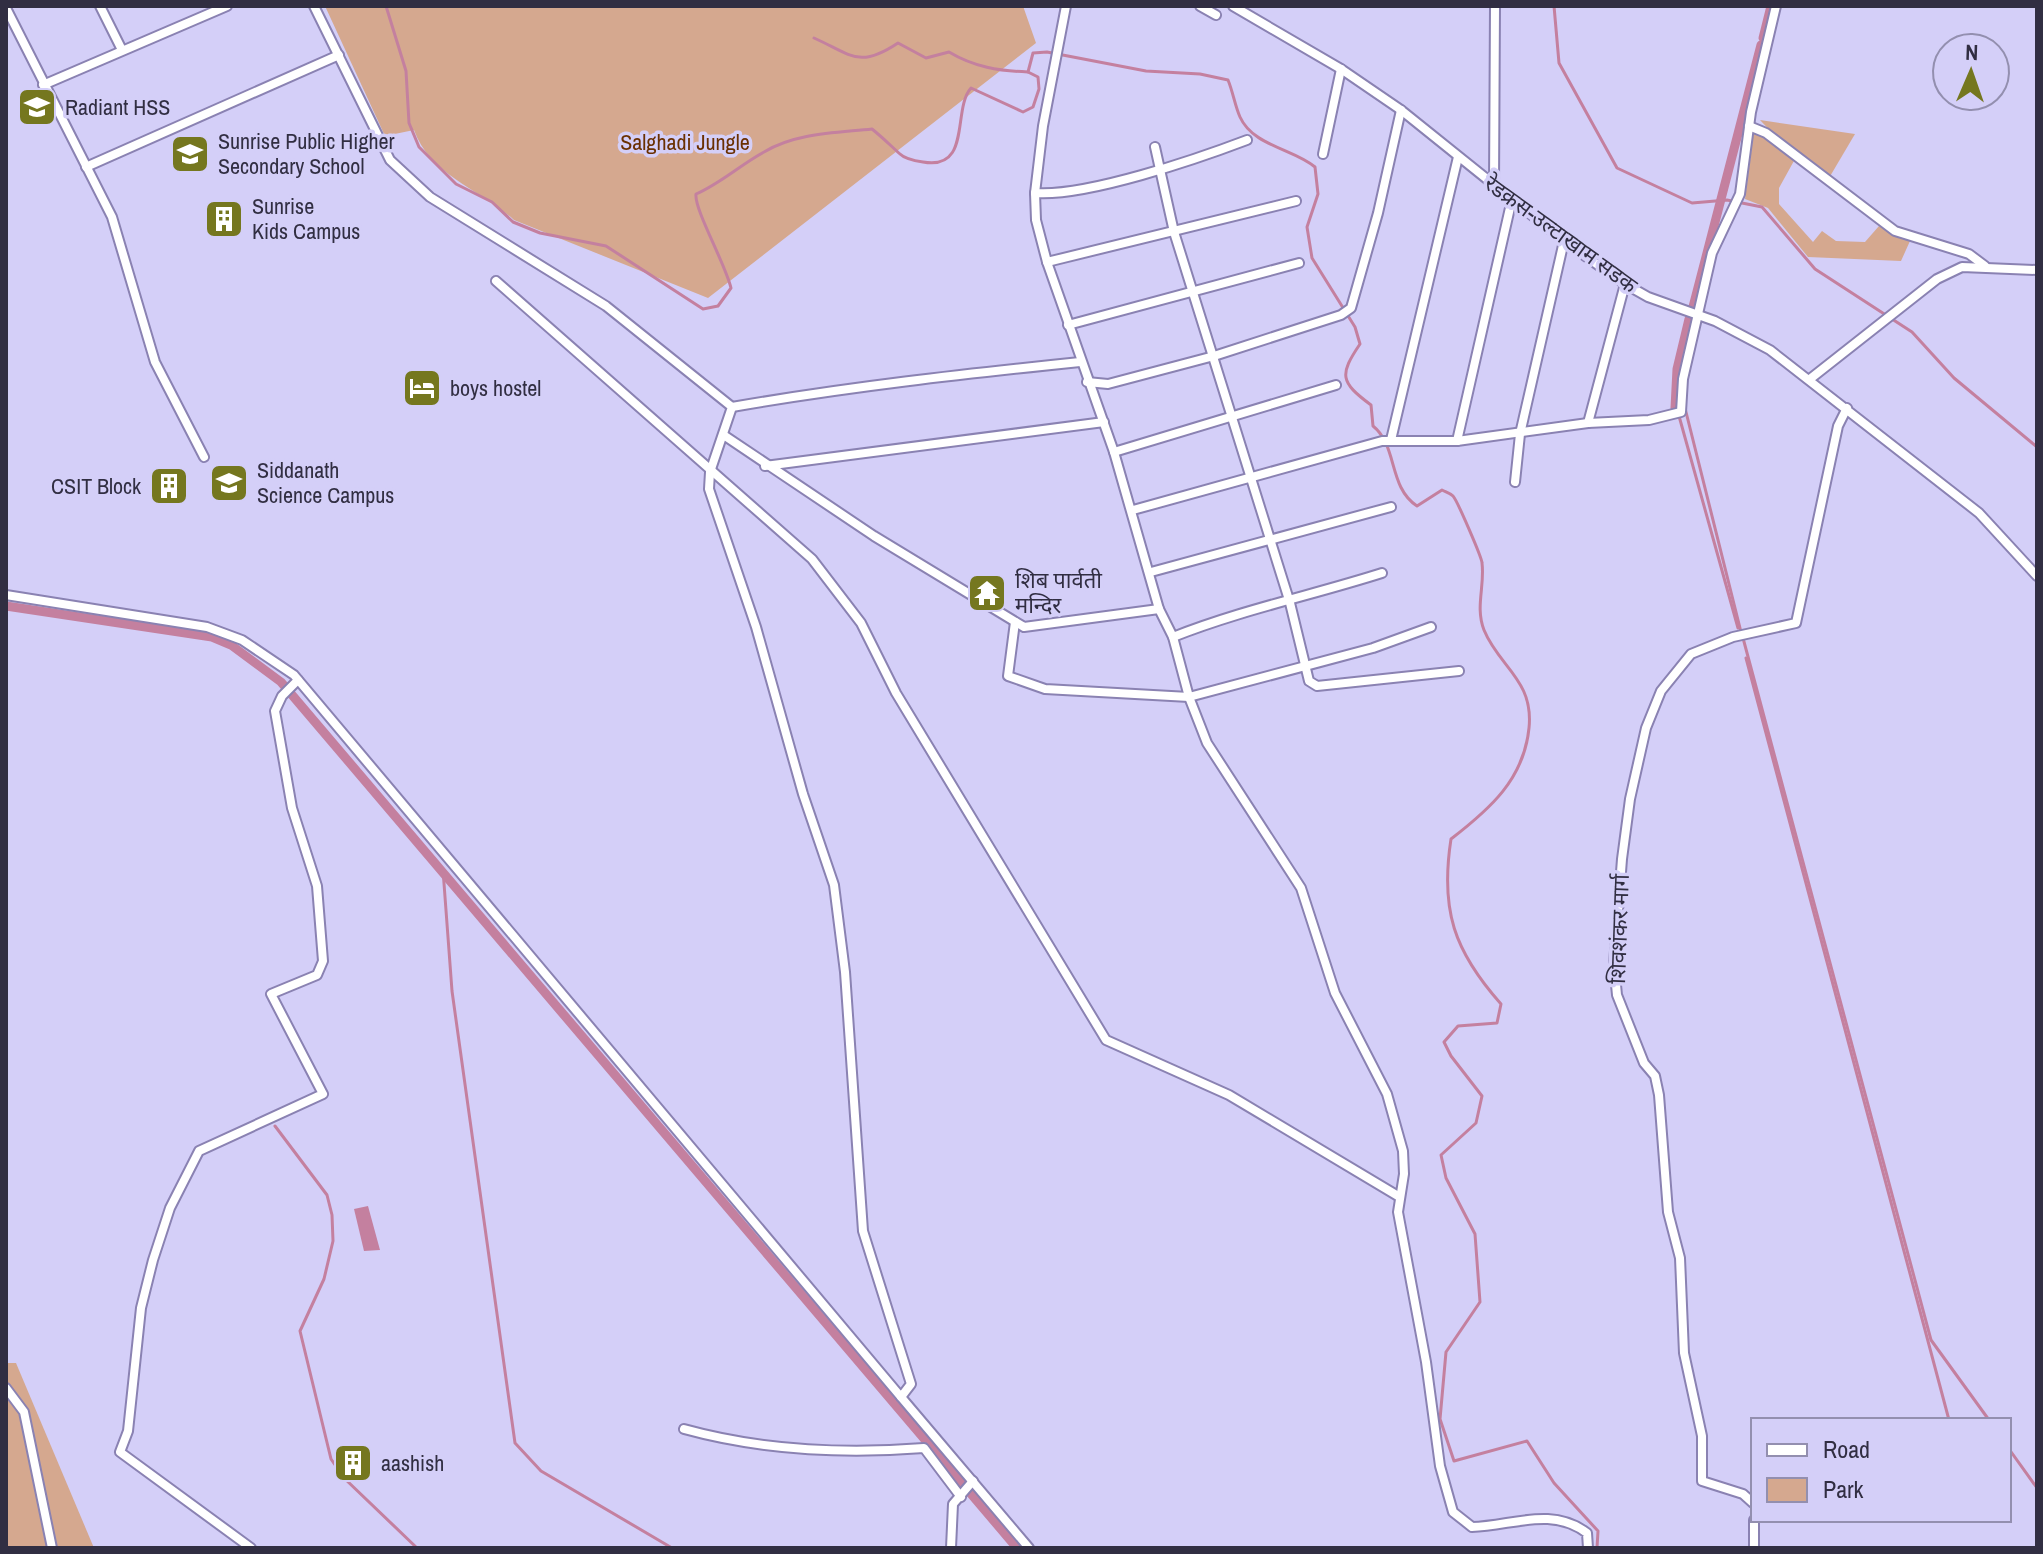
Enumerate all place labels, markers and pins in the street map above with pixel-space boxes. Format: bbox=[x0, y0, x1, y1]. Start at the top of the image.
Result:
school or university icon: Radiant HSS bbox=[16, 86, 58, 128]
place label: Radiant HSS bbox=[65, 92, 170, 122]
place label: Sunrise Public Higher Secondary School bbox=[218, 126, 395, 181]
school or university icon: Sunrise Public Higher Secondary School bbox=[169, 133, 211, 175]
place label: Sunrise Kids Campus bbox=[252, 191, 360, 246]
building icon: Sunrise Kids Campus bbox=[203, 198, 245, 240]
hotel icon: boys hostel bbox=[401, 367, 443, 409]
place label: boys hostel bbox=[450, 373, 541, 403]
place label: Siddanath Science Campus bbox=[257, 455, 394, 510]
school or university icon: Siddanath Science Campus bbox=[208, 462, 250, 504]
building icon: CSIT Block bbox=[148, 465, 190, 507]
place label: CSIT Block bbox=[51, 471, 142, 501]
place label: शिब पार्वती मन्दिर bbox=[1015, 565, 1102, 620]
temple icon: शिब पार्वती मन्दिर bbox=[966, 572, 1008, 614]
building icon: aashish bbox=[332, 1442, 374, 1484]
place label: aashish bbox=[381, 1448, 444, 1478]

